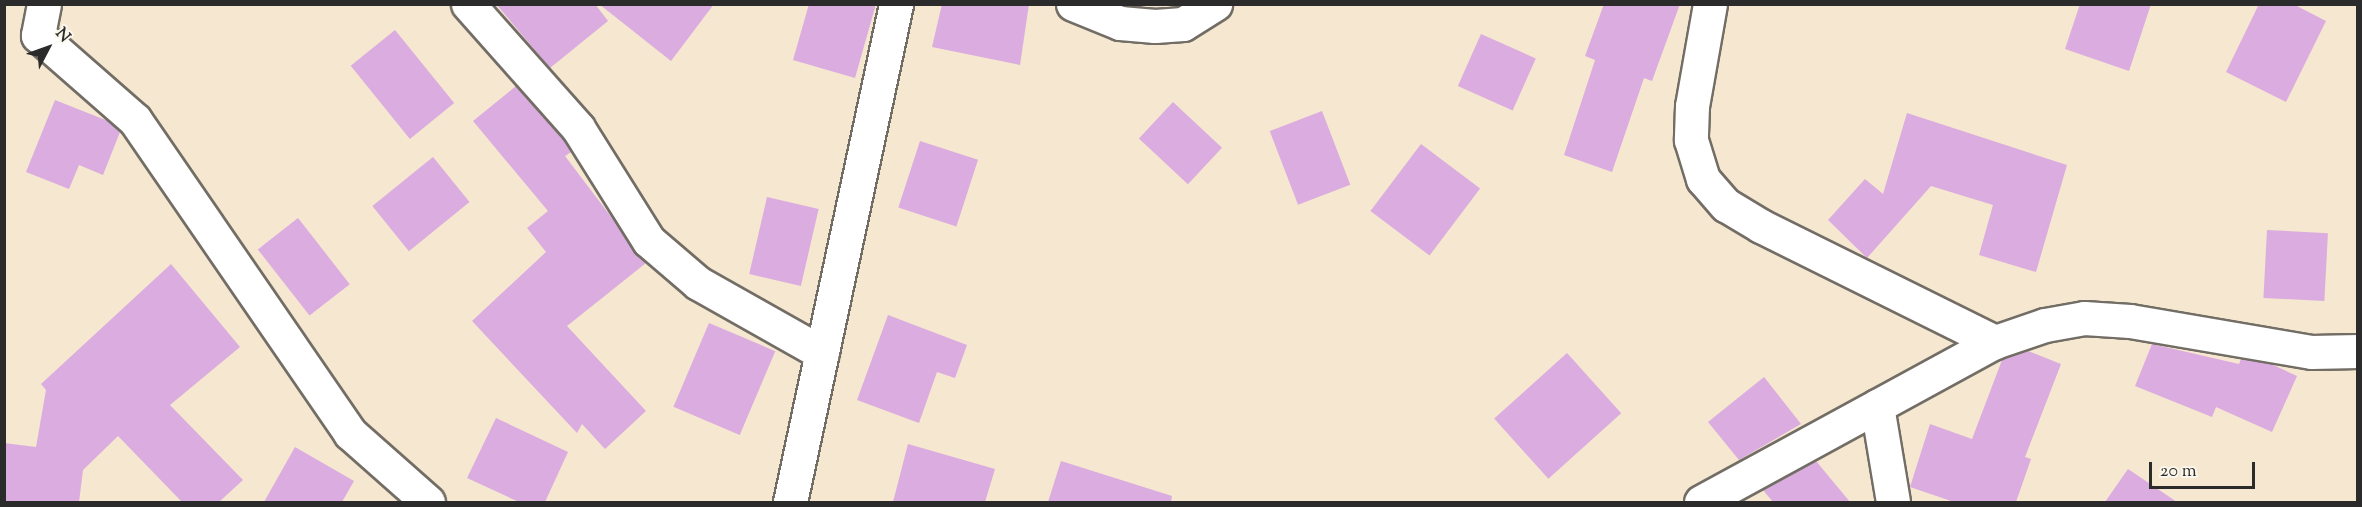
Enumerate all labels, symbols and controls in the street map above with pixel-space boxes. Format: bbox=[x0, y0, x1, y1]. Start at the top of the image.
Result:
north arrow bbox=[18, 18, 78, 78]
text: N bbox=[49, 23, 75, 48]
scale bar bbox=[2152, 450, 2258, 488]
text: 20 m bbox=[2160, 459, 2197, 485]

